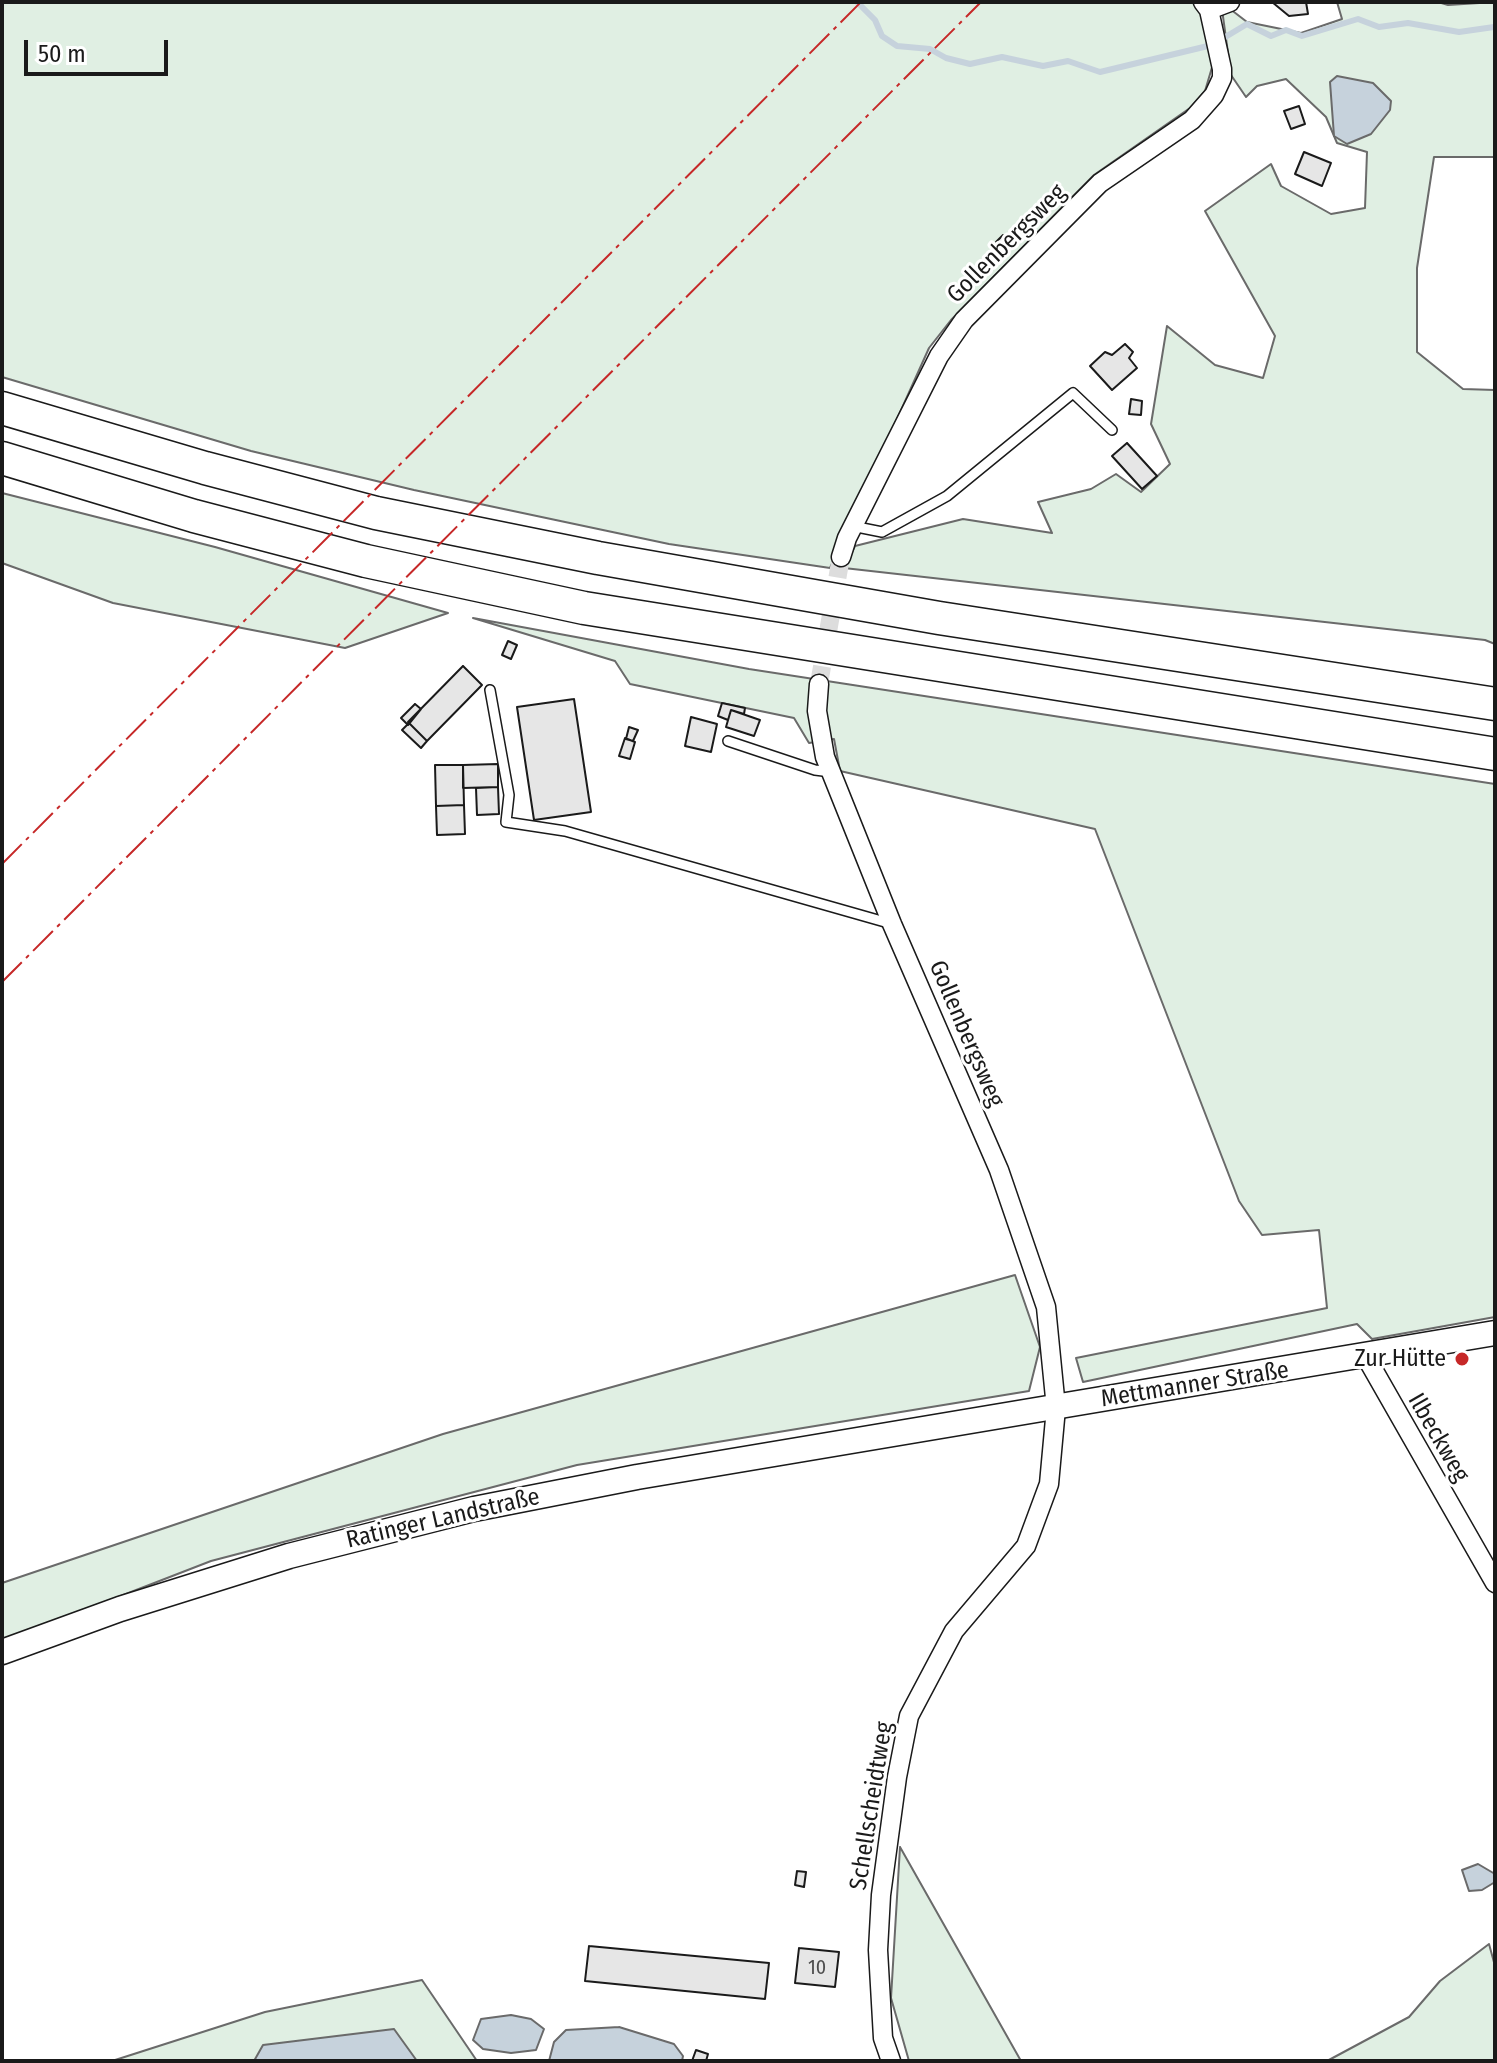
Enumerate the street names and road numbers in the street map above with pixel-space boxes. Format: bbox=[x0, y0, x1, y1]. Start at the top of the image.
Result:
street label: Gollenbergsweg bbox=[942, 179, 1072, 309]
street label: Gollenbergsweg bbox=[922, 957, 1010, 1111]
street label: Mettmanner Straße bbox=[1099, 1356, 1291, 1414]
street label: Ilbeckweg bbox=[1401, 1389, 1475, 1487]
street label: Ratinger Landstraße bbox=[343, 1483, 543, 1555]
street label: Schellscheidtweg bbox=[844, 1720, 900, 1892]

